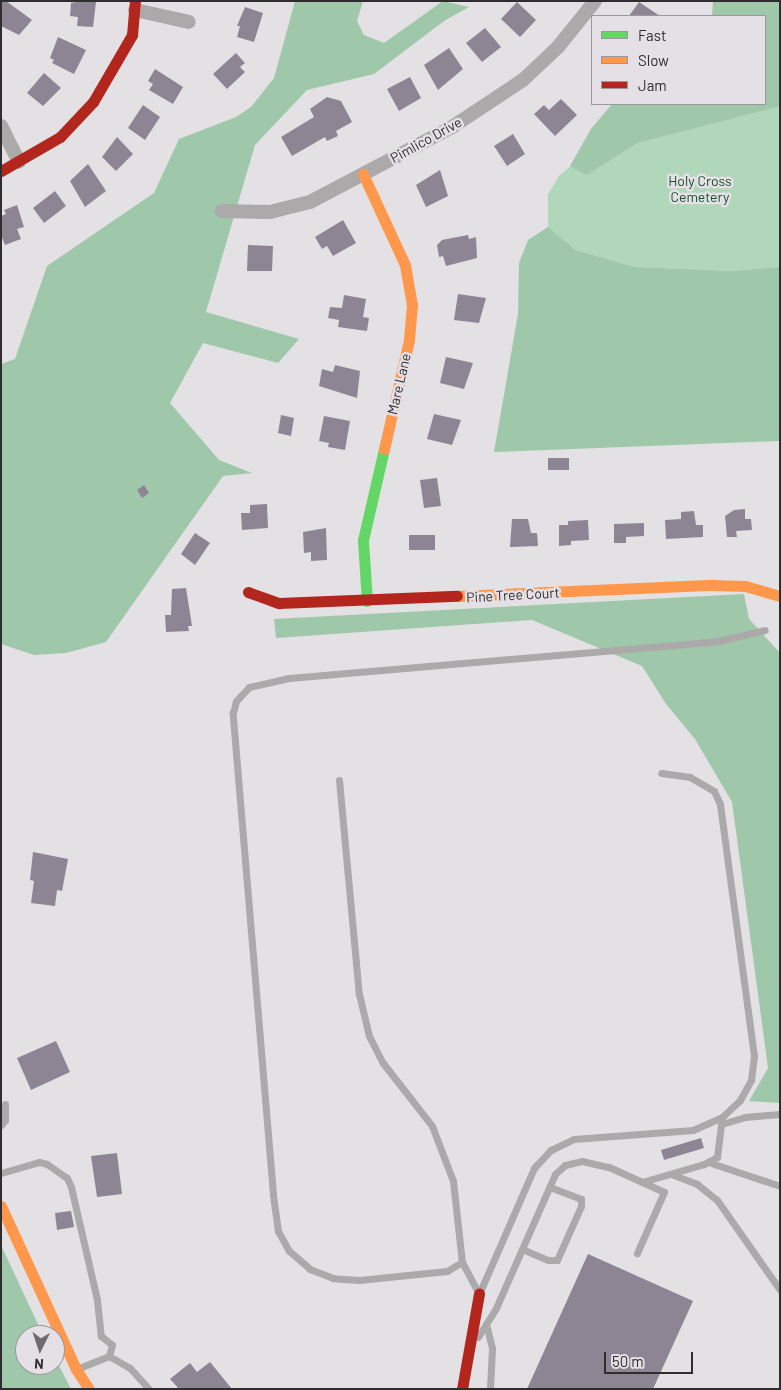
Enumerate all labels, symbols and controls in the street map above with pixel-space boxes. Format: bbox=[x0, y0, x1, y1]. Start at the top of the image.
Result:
legend bbox=[591, 15, 766, 105]
text: Fast bbox=[638, 26, 666, 44]
text: Slow bbox=[638, 51, 669, 69]
text: Jam bbox=[638, 76, 667, 94]
street label: Pimlico Drive bbox=[387, 113, 465, 167]
park label: Holy Cross Cemetery bbox=[668, 173, 732, 206]
street label: Mare Lane bbox=[384, 352, 414, 416]
street label: Pine Tree Court bbox=[466, 584, 560, 606]
north arrow bbox=[15, 1325, 65, 1375]
scale bar bbox=[606, 1342, 695, 1374]
text: 50 m bbox=[612, 1352, 644, 1370]
text: N bbox=[34, 1356, 44, 1373]

